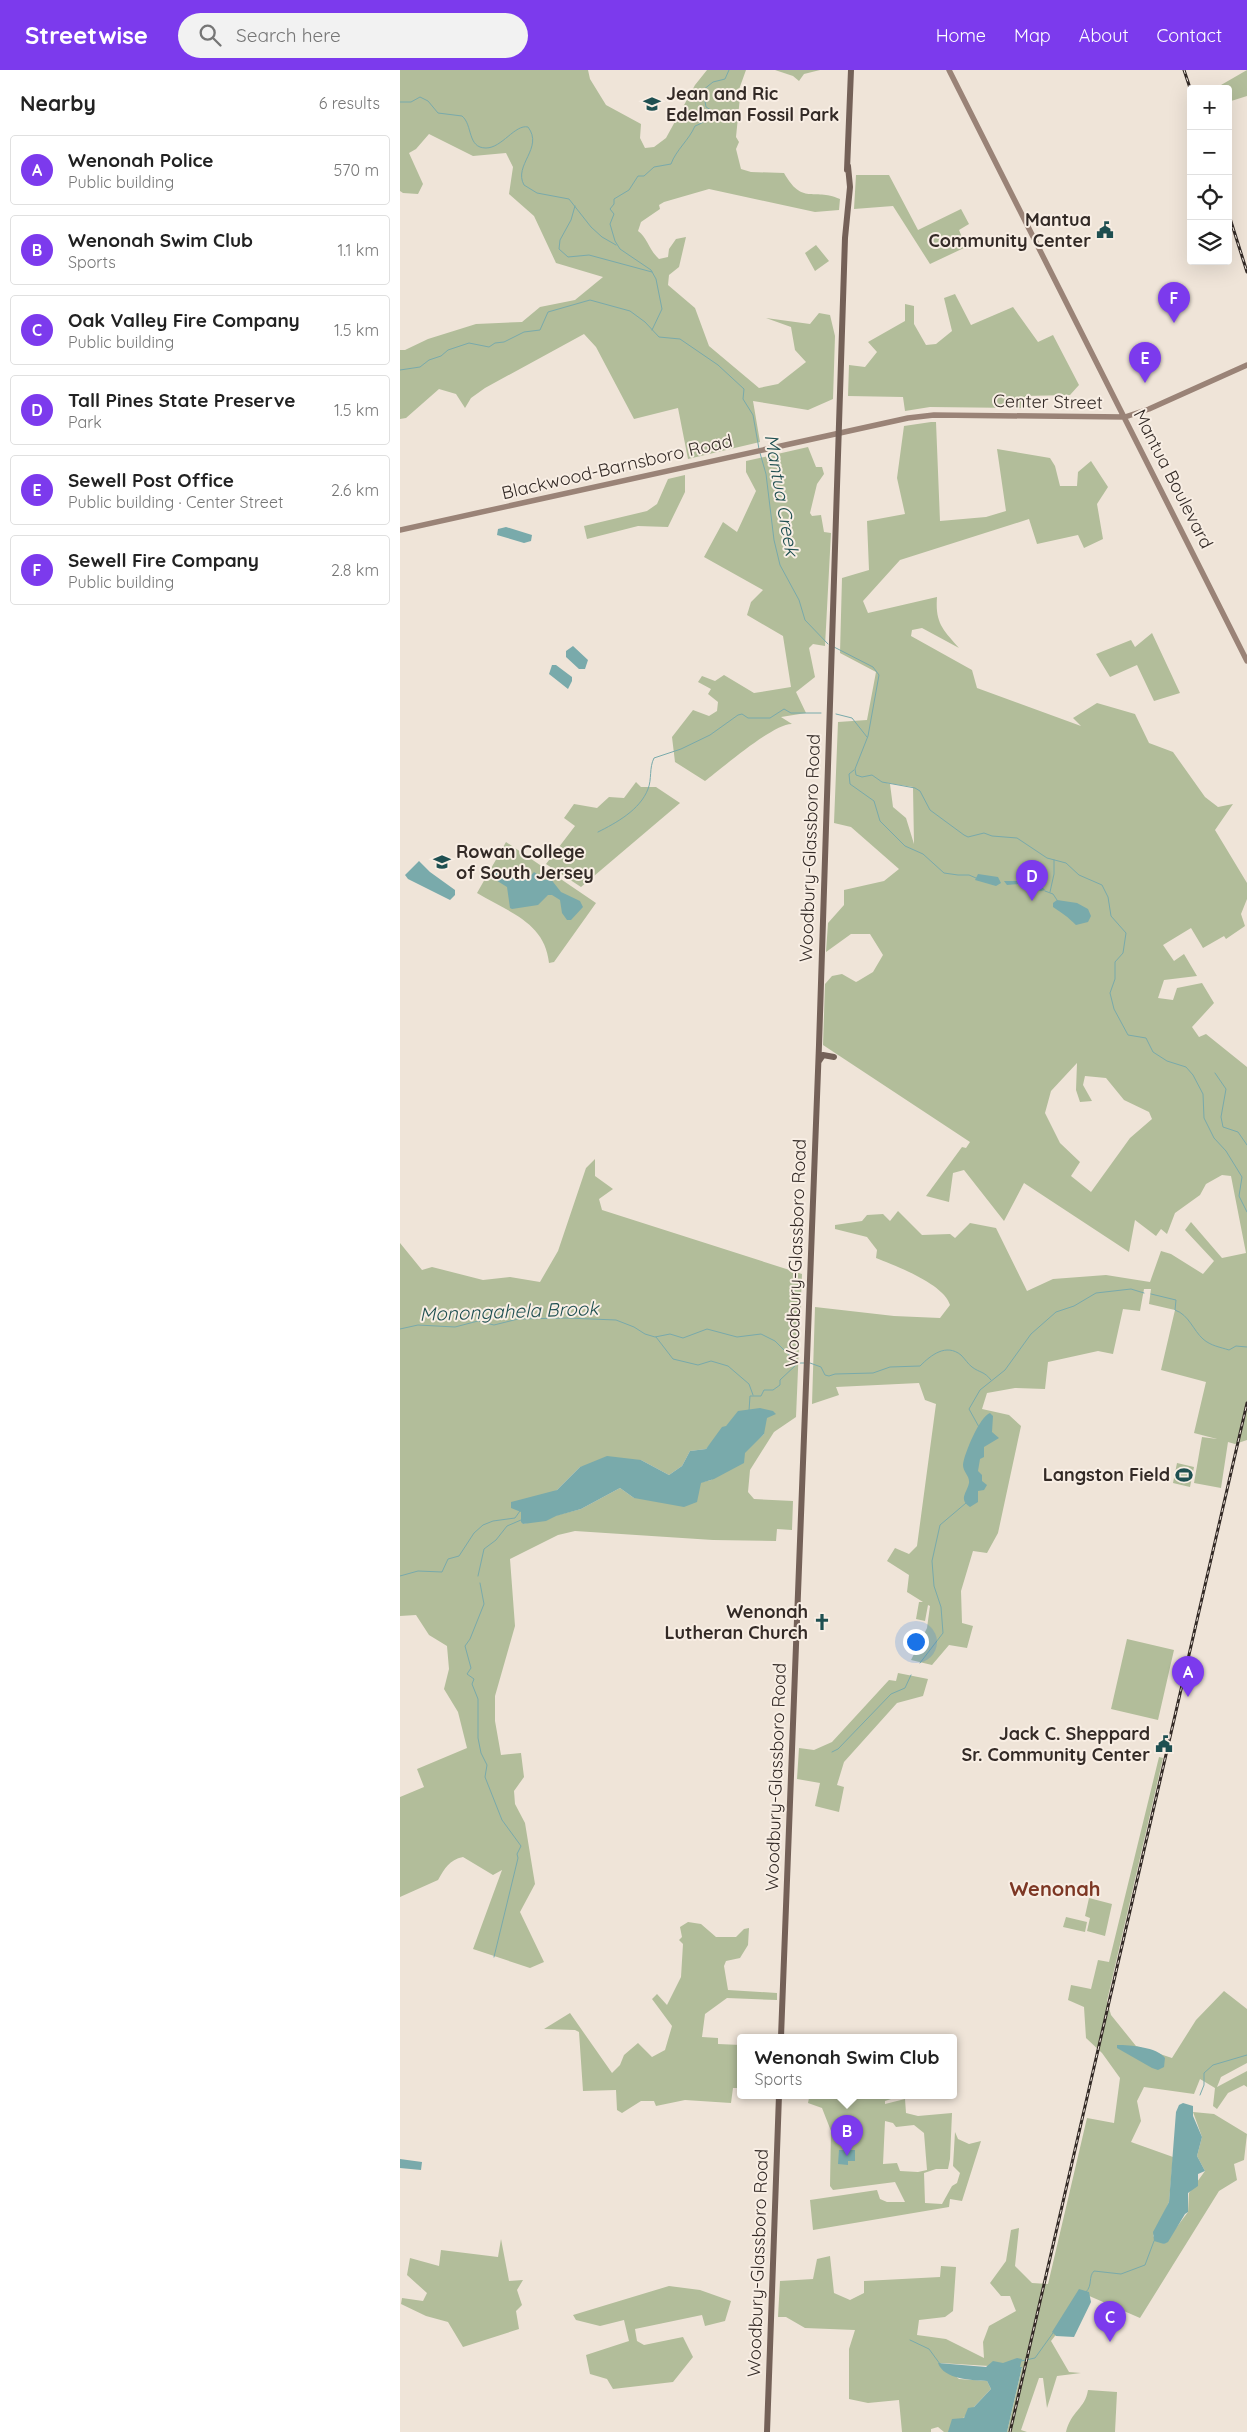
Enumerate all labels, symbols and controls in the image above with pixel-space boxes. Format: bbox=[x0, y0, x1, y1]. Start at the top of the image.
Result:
search box bbox=[178, 13, 528, 58]
text: Streetwise bbox=[25, 20, 148, 50]
icon: search bbox=[196, 21, 224, 49]
text: Search here bbox=[236, 23, 341, 47]
text: Home bbox=[936, 24, 986, 47]
text: Map bbox=[1014, 24, 1051, 47]
text: About bbox=[1079, 24, 1129, 47]
text: Contact bbox=[1157, 24, 1222, 47]
place label: Jean and Ric Edelman Fossil Park bbox=[666, 82, 839, 126]
map controls bbox=[1187, 85, 1232, 265]
button: + bbox=[1187, 85, 1232, 130]
text: Nearby bbox=[20, 90, 96, 116]
text: 6 results bbox=[319, 93, 380, 113]
school or university icon: Jean and Ric Edelman Fossil Park bbox=[642, 94, 662, 114]
button: − bbox=[1187, 130, 1232, 175]
text: Wenonah Police bbox=[68, 148, 214, 172]
text: A bbox=[32, 160, 42, 180]
text: 570 m bbox=[334, 160, 379, 180]
text: Public building bbox=[68, 172, 174, 192]
button: locate bbox=[1187, 175, 1232, 220]
place label: Mantua Community Center bbox=[928, 208, 1091, 252]
public building icon: Mantua Community Center bbox=[1095, 220, 1115, 240]
button: layers bbox=[1187, 220, 1232, 265]
text: Wenonah Swim Club bbox=[68, 228, 253, 252]
text: B bbox=[32, 240, 42, 260]
text: 1.1 km bbox=[337, 240, 379, 260]
text: Sports bbox=[68, 252, 116, 272]
pin: F bbox=[1158, 282, 1190, 323]
text: Oak Valley Fire Company bbox=[68, 308, 300, 332]
text: C bbox=[32, 320, 42, 340]
text: 1.5 km bbox=[334, 320, 379, 340]
text: Public building bbox=[68, 332, 174, 352]
pin: E bbox=[1129, 342, 1161, 383]
text: Tall Pines State Preserve bbox=[68, 388, 296, 412]
street label: Center Street bbox=[993, 389, 1103, 414]
text: D bbox=[31, 400, 43, 420]
text: 1.5 km bbox=[334, 400, 379, 420]
street label: Mantua Boulevard bbox=[1128, 405, 1218, 552]
text: Park bbox=[68, 412, 102, 432]
street label: Blackwood-Barnsboro Road bbox=[499, 429, 734, 504]
water label: Mantua Creek bbox=[759, 432, 805, 560]
text: Sewell Post Office bbox=[68, 468, 234, 492]
text: E bbox=[32, 480, 42, 500]
text: 2.6 km bbox=[331, 480, 379, 500]
text: Public building · Center Street bbox=[68, 492, 283, 512]
text: Sewell Fire Company bbox=[68, 548, 259, 572]
text: F bbox=[33, 560, 42, 580]
text: 2.8 km bbox=[331, 560, 379, 580]
text: Public building bbox=[68, 572, 174, 592]
street label: Woodbury-Glassboro Road bbox=[794, 734, 825, 962]
place label: Rowan College of South Jersey bbox=[456, 840, 594, 884]
school or university icon: Rowan College of South Jersey bbox=[432, 852, 452, 872]
pin: D bbox=[1016, 860, 1048, 901]
street label: Woodbury-Glassboro Road bbox=[780, 1139, 811, 1367]
water label: Monongahela Brook bbox=[419, 1296, 601, 1326]
place label: Langston Field bbox=[1043, 1463, 1170, 1486]
sports icon: Langston Field bbox=[1174, 1465, 1194, 1485]
place label: Wenonah Lutheran Church bbox=[664, 1600, 808, 1644]
church icon: Wenonah Lutheran Church bbox=[812, 1612, 832, 1632]
your location bbox=[903, 1629, 929, 1655]
pin: A bbox=[1172, 1656, 1204, 1697]
street label: Woodbury-Glassboro Road bbox=[760, 1663, 791, 1891]
place label: Jack C. Sheppard Sr. Community Center bbox=[962, 1722, 1150, 1766]
public building icon: Jack C. Sheppard Sr. Community Center bbox=[1154, 1734, 1174, 1754]
district label: Wenonah bbox=[1010, 1876, 1100, 1901]
popup bbox=[737, 2034, 957, 2099]
text: Wenonah Swim Club bbox=[754, 2045, 940, 2069]
text: Sports bbox=[754, 2069, 802, 2089]
pin: B bbox=[831, 2115, 863, 2156]
street label: Woodbury-Glassboro Road bbox=[742, 2149, 773, 2377]
pin: C bbox=[1094, 2301, 1126, 2342]

